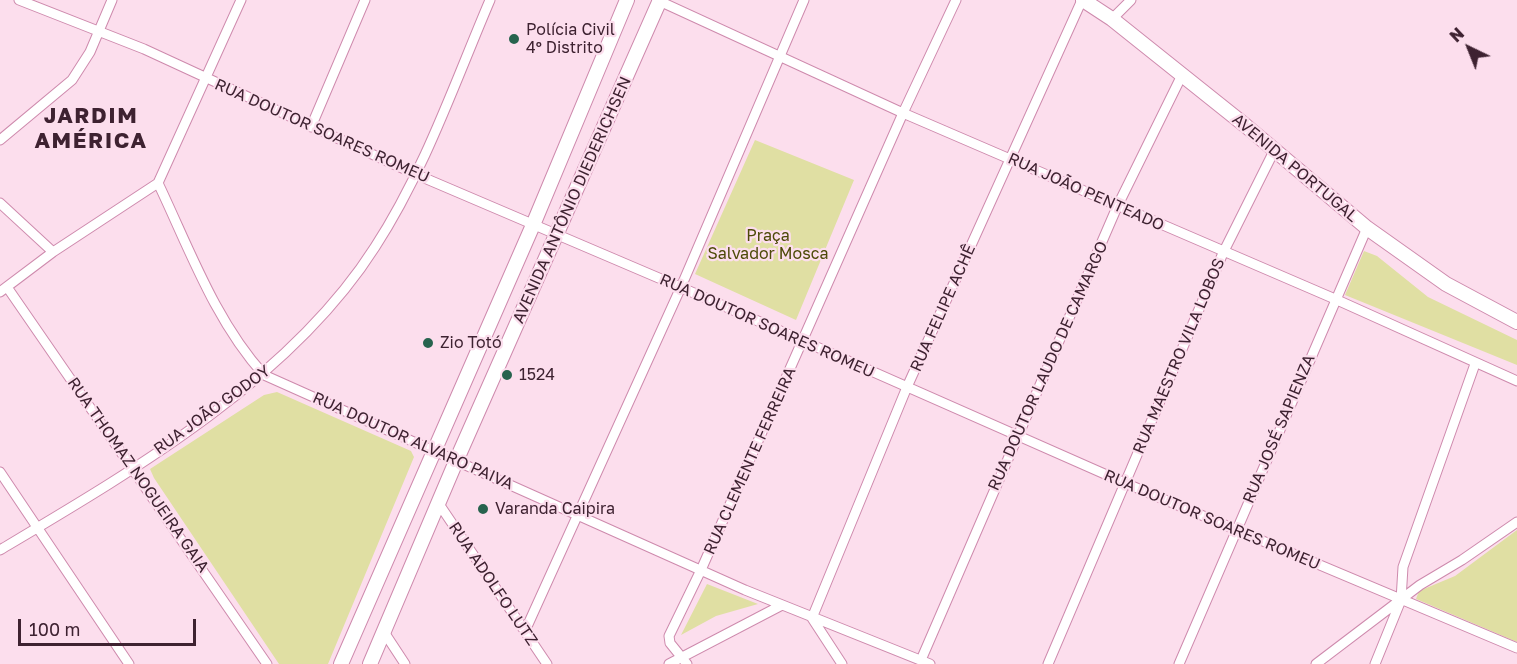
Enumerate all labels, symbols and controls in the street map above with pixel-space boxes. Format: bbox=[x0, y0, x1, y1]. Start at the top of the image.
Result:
north arrow bbox=[1439, 18, 1499, 78]
place label: Polícia Civil 4º Distrito bbox=[526, 20, 615, 58]
text: N bbox=[1445, 23, 1468, 46]
marker: Polícia Civil 4º Distrito bbox=[507, 32, 521, 46]
street label: AVENIDA ANTÔNIO DIEDERICHSEN bbox=[509, 74, 635, 326]
street label: RUA DOUTOR SOARES ROMEU bbox=[212, 75, 432, 187]
district label: JARDIM AMÉRICA bbox=[35, 103, 147, 154]
street label: AVENIDA PORTUGAL bbox=[1228, 110, 1362, 226]
street label: RUA JOÃO PENTEADO bbox=[1005, 149, 1167, 235]
park label: Praça Salvador Mosca bbox=[708, 226, 828, 264]
street label: RUA DOUTOR LAUDO DE CAMARGO bbox=[984, 238, 1112, 494]
street label: RUA FELIPE ACHÊ bbox=[906, 241, 980, 375]
street label: RUA MAESTRO VILA LOBOS bbox=[1129, 255, 1229, 457]
street label: RUA DOUTOR SOARES ROMEU bbox=[657, 270, 877, 382]
place label: Zio Totó bbox=[440, 333, 502, 353]
marker: Zio Totó bbox=[421, 336, 435, 350]
street label: RUA JOSÉ SAPIENZA bbox=[1239, 352, 1319, 506]
street label: RUA JOÃO GODOY bbox=[150, 361, 274, 459]
street label: RUA CLEMENTE FERREIRA bbox=[700, 364, 800, 558]
place label: 1524 bbox=[519, 365, 555, 385]
marker: 1524 bbox=[500, 368, 514, 382]
street label: RUA THOMAZ NOGUEIRA GAIA bbox=[63, 374, 213, 576]
street label: RUA DOUTOR ALVARO PAIVA bbox=[310, 388, 516, 494]
street label: RUA DOUTOR SOARES ROMEU bbox=[1101, 466, 1323, 574]
place label: Varanda Caipira bbox=[495, 499, 615, 519]
marker: Varanda Caipira bbox=[476, 502, 490, 516]
street label: RUA ADOLFO LUTZ bbox=[445, 519, 541, 649]
scale bar bbox=[21, 607, 200, 645]
text: 100 m bbox=[29, 618, 80, 640]

